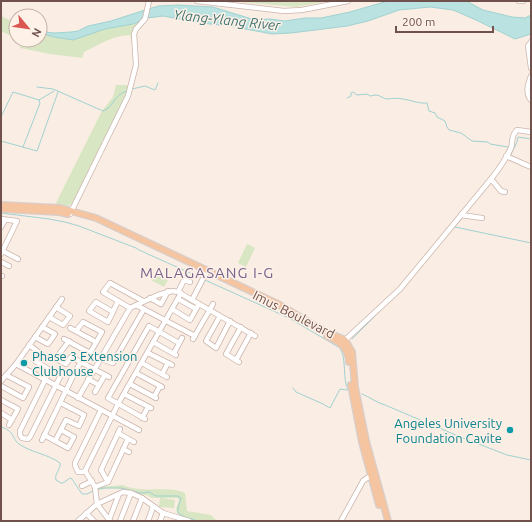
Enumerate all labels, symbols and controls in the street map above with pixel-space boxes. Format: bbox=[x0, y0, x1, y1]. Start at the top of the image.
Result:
water label: Ylang-Ylang River bbox=[173, 6, 282, 34]
north arrow bbox=[8, 8, 48, 48]
scale bar bbox=[396, 8, 493, 34]
text: 200 m bbox=[402, 15, 435, 28]
text: N bbox=[30, 26, 44, 39]
district label: MALAGASANG I-G bbox=[140, 264, 274, 281]
street label: Imus Boulevard bbox=[251, 287, 337, 341]
place label: Phase 3 Extension Clubhouse bbox=[32, 349, 137, 378]
marker: Phase 3 Extension Clubhouse bbox=[19, 358, 29, 368]
place label: Angeles University Foundation Cavite bbox=[394, 416, 502, 445]
marker: Angeles University Foundation Cavite bbox=[505, 425, 515, 435]

